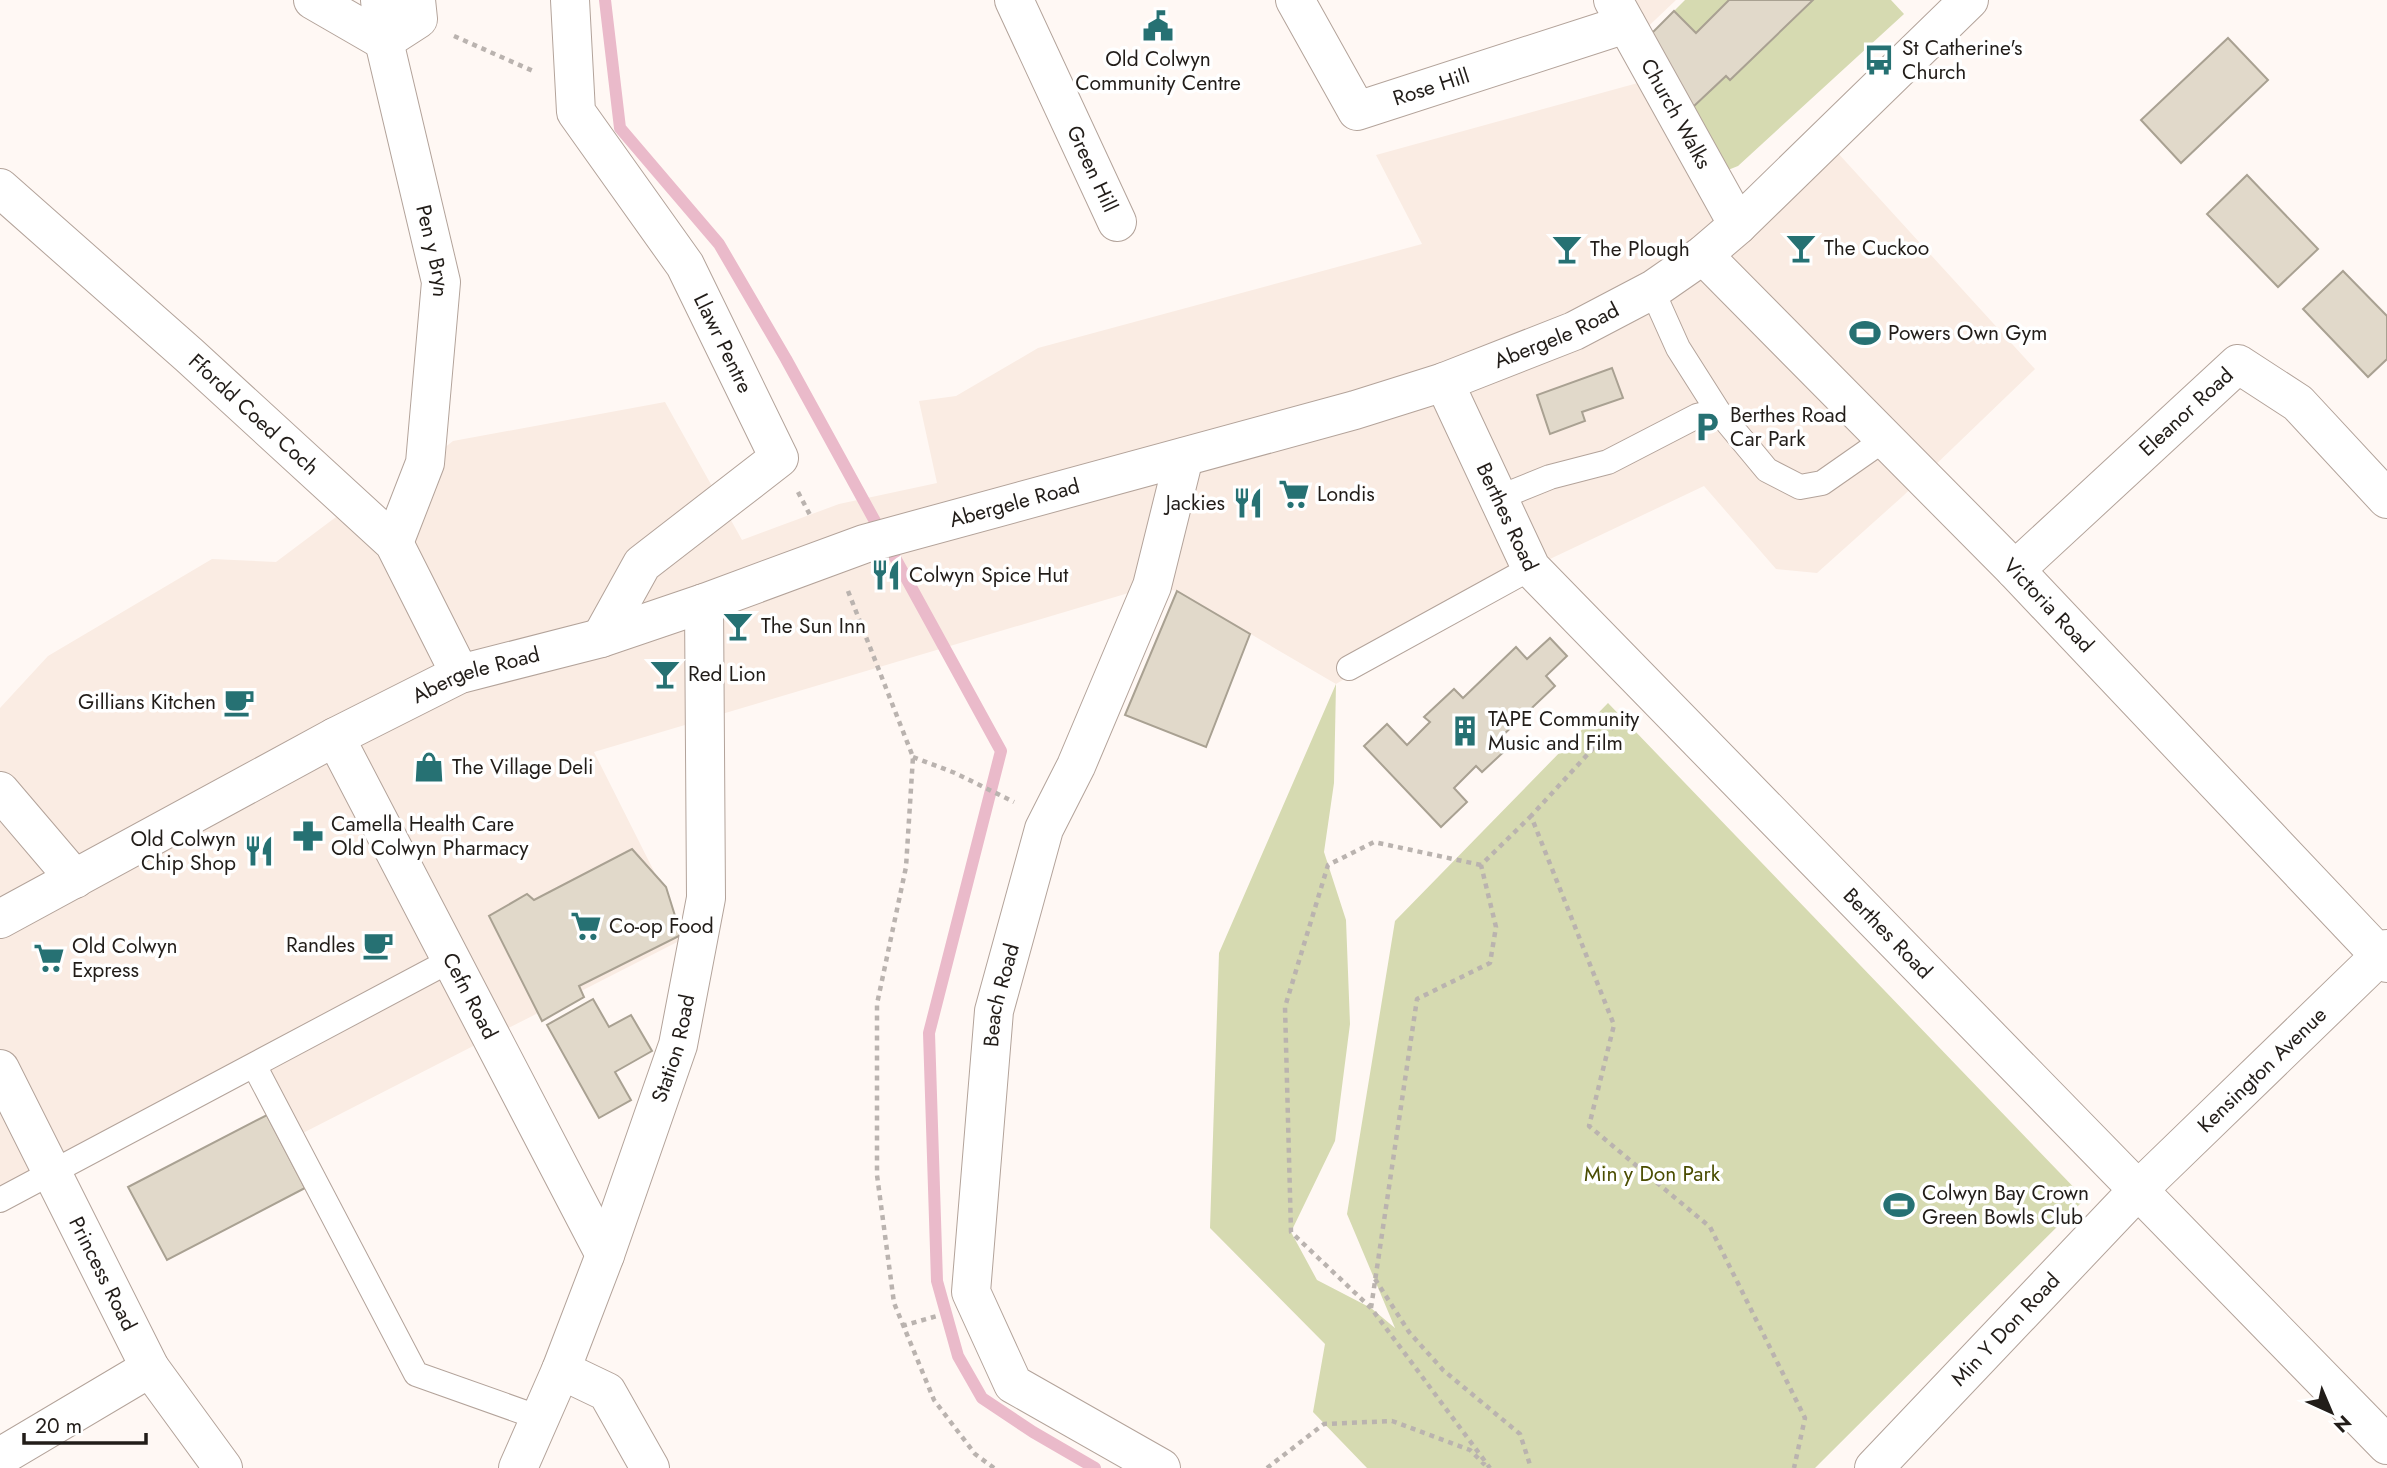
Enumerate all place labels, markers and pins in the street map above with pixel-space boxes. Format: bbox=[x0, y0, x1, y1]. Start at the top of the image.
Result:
public building icon: Old Colwyn Community Centre bbox=[1141, 9, 1175, 43]
place label: St Catherine's Church bbox=[1902, 33, 2022, 87]
bus stop icon: St Catherine's Church bbox=[1862, 43, 1896, 77]
place label: Old Colwyn Community Centre bbox=[1075, 44, 1241, 98]
bar icon: The Cuckoo bbox=[1784, 231, 1818, 265]
bar icon: The Plough bbox=[1550, 232, 1584, 266]
place label: The Cuckoo bbox=[1824, 233, 1929, 263]
place label: The Plough bbox=[1590, 234, 1690, 264]
sports icon: Powers Own Gym bbox=[1848, 316, 1882, 350]
place label: Powers Own Gym bbox=[1888, 318, 2048, 348]
place label: Berthes Road Car Park bbox=[1730, 400, 1847, 454]
parking icon: Berthes Road Car Park bbox=[1690, 410, 1724, 444]
supermarket icon: Londis bbox=[1277, 477, 1311, 511]
place label: Londis bbox=[1317, 479, 1375, 509]
restaurant icon: Jackies bbox=[1231, 486, 1265, 520]
place label: Jackies bbox=[1163, 488, 1225, 518]
restaurant icon: Colwyn Spice Hut bbox=[869, 558, 903, 592]
place label: Colwyn Spice Hut bbox=[909, 560, 1068, 590]
bar icon: The Sun Inn bbox=[721, 609, 755, 643]
place label: The Sun Inn bbox=[761, 611, 866, 641]
bar icon: Red Lion bbox=[648, 657, 682, 691]
place label: Red Lion bbox=[688, 659, 766, 689]
cafe icon: Gillians Kitchen bbox=[222, 685, 256, 719]
place label: Gillians Kitchen bbox=[78, 687, 216, 717]
place label: TAPE Community Music and Film bbox=[1488, 704, 1640, 758]
building icon: TAPE Community Music and Film bbox=[1448, 714, 1482, 748]
shop icon: The Village Deli bbox=[412, 750, 446, 784]
place label: The Village Deli bbox=[452, 752, 593, 782]
place label: Camella Health Care Old Colwyn Pharmacy bbox=[331, 809, 529, 863]
pharmacy icon: Camella Health Care Old Colwyn Pharmacy bbox=[291, 819, 325, 853]
place label: Old Colwyn Chip Shop bbox=[130, 824, 236, 878]
restaurant icon: Old Colwyn Chip Shop bbox=[242, 834, 276, 868]
supermarket icon: Co-op Food bbox=[569, 909, 603, 943]
place label: Co-op Food bbox=[609, 911, 714, 941]
cafe icon: Randles bbox=[361, 928, 395, 962]
place label: Randles bbox=[286, 930, 355, 960]
place label: Old Colwyn Express bbox=[72, 931, 178, 985]
supermarket icon: Old Colwyn Express bbox=[32, 941, 66, 975]
place label: Colwyn Bay Crown Green Bowls Club bbox=[1922, 1178, 2089, 1232]
sports icon: Colwyn Bay Crown Green Bowls Club bbox=[1882, 1188, 1916, 1222]

